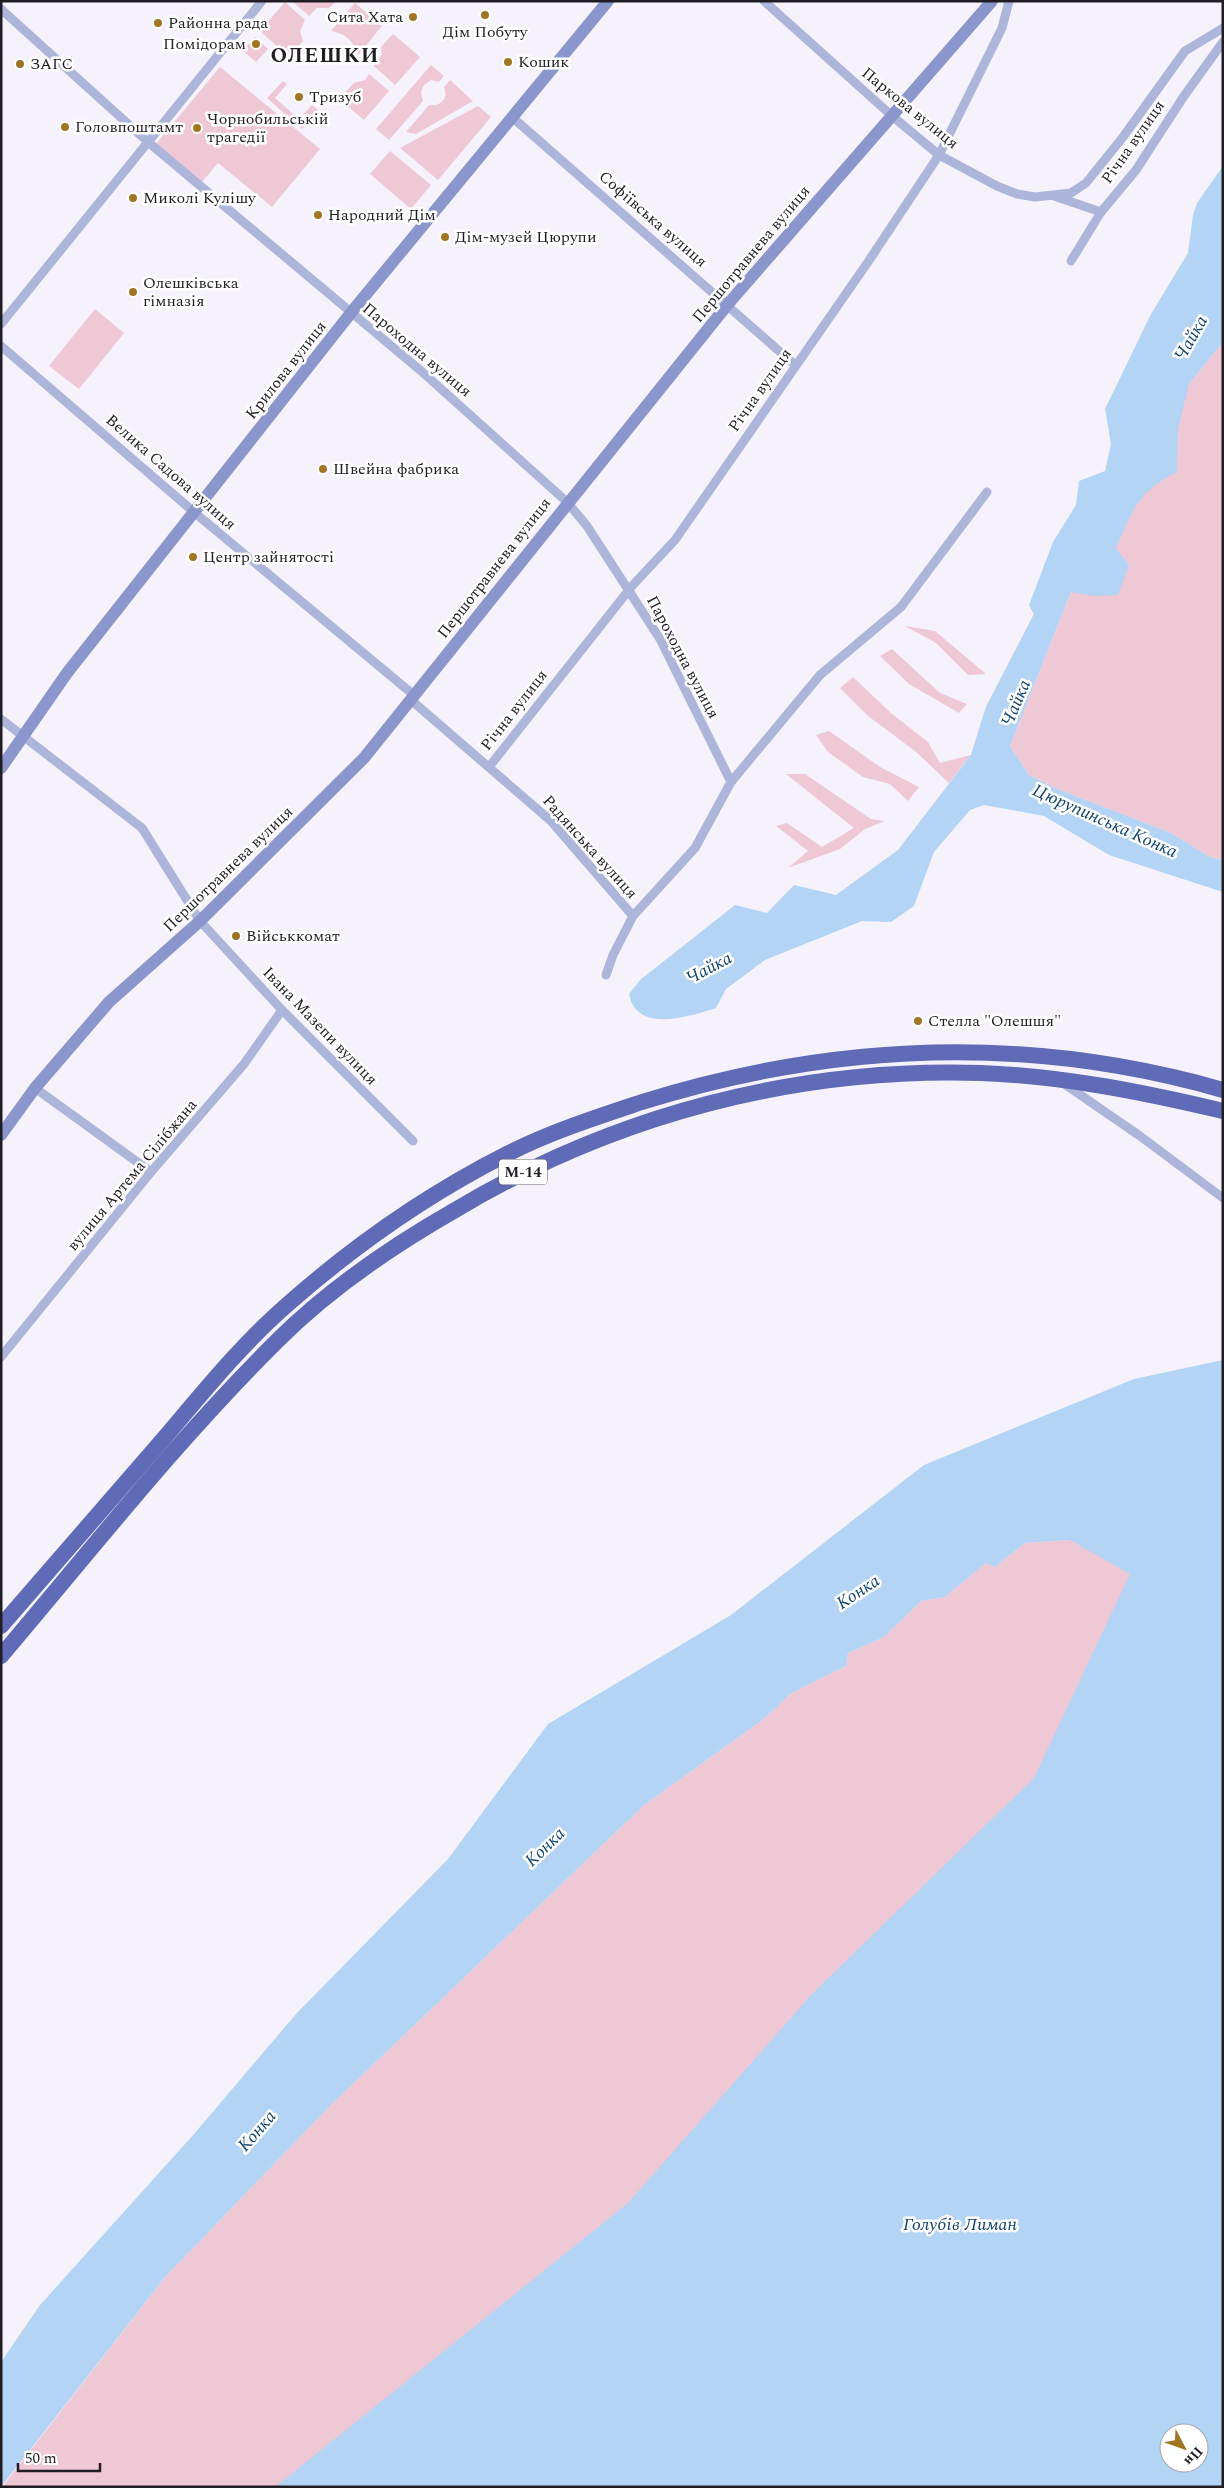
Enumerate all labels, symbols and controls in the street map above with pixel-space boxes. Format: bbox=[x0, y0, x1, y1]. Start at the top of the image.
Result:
place label: Сита Хата bbox=[327, 5, 403, 29]
marker: Дім Побуту bbox=[479, 9, 491, 21]
place label: Районна рада bbox=[168, 11, 268, 35]
marker: Сита Хата bbox=[407, 11, 419, 23]
marker: Районна рада bbox=[152, 17, 164, 29]
place label: Дім Побуту bbox=[443, 20, 529, 44]
place label: Помідорам bbox=[163, 32, 246, 56]
marker: Помідорам bbox=[250, 38, 262, 50]
district label: ОЛЕШКИ bbox=[271, 40, 379, 72]
place label: Кошик bbox=[518, 50, 569, 74]
place label: ЗАГС bbox=[30, 52, 73, 76]
marker: Кошик bbox=[502, 56, 514, 68]
marker: ЗАГС bbox=[14, 58, 26, 70]
street label: Паркова вулиця bbox=[856, 61, 964, 155]
place label: Тризуб bbox=[309, 85, 361, 109]
marker: Тризуб bbox=[293, 91, 305, 103]
street label: Річна вулиця bbox=[1095, 95, 1171, 189]
place label: Чорнобильській трагедії bbox=[207, 107, 328, 149]
place label: Головпоштамт bbox=[75, 115, 183, 139]
marker: Головпоштамт bbox=[59, 121, 71, 133]
marker: Чорнобильській трагедії bbox=[191, 122, 203, 134]
street label: Софіївська вулиця bbox=[593, 165, 713, 273]
street label: Першотравнева вулиця bbox=[686, 180, 816, 328]
place label: Миколі Кулішу bbox=[143, 186, 257, 210]
marker: Миколі Кулішу bbox=[127, 192, 139, 204]
place label: Народний Дім bbox=[328, 203, 436, 227]
marker: Народний Дім bbox=[312, 209, 324, 221]
place label: Дім-музей Цюрупи bbox=[455, 225, 597, 249]
marker: Дім-музей Цюрупи bbox=[439, 231, 451, 243]
place label: Олешківська гімназія bbox=[143, 271, 239, 313]
marker: Олешківська гімназія bbox=[127, 286, 139, 298]
street label: Пароходна вулиця bbox=[357, 297, 477, 403]
water label: Чайка bbox=[1167, 310, 1215, 366]
street label: Крилова вулиця bbox=[240, 315, 332, 425]
street label: Річна вулиця bbox=[722, 343, 798, 437]
street label: Велика Садова вулиця bbox=[100, 408, 242, 536]
place label: Швейна фабрика bbox=[333, 457, 459, 481]
marker: Швейна фабрика bbox=[317, 463, 329, 475]
street label: Першотравнева вулиця bbox=[431, 492, 557, 644]
place label: Центр зайнятості bbox=[203, 545, 334, 569]
marker: Центр зайнятості bbox=[187, 551, 199, 563]
street label: Пароходна вулиця bbox=[640, 591, 726, 723]
street label: Річна вулиця bbox=[475, 664, 553, 756]
water label: Чайка bbox=[994, 675, 1038, 731]
water label: Цюрупинська Конка bbox=[1028, 777, 1182, 865]
street label: Радянська вулиця bbox=[537, 790, 643, 904]
street label: Першотравнева вулиця bbox=[157, 800, 299, 938]
place label: Військкомат bbox=[246, 924, 340, 948]
marker: Військкомат bbox=[230, 930, 242, 942]
water label: Чайка bbox=[681, 945, 737, 991]
street label: Івана Мазепи вулиця bbox=[257, 961, 383, 1091]
place label: Стелла "Олешшя" bbox=[928, 1009, 1061, 1033]
marker: Стелла "Олешшя" bbox=[912, 1015, 924, 1027]
street label: вулиця Артема Сілібжана bbox=[61, 1094, 203, 1256]
road number: М-14 bbox=[499, 1160, 547, 1184]
water label: Конка bbox=[831, 1568, 885, 1616]
water label: Конка bbox=[519, 1821, 571, 1873]
water label: Конка bbox=[231, 2104, 283, 2158]
water label: Голубів Лиман bbox=[903, 2211, 1017, 2238]
north arrow bbox=[1159, 2423, 1209, 2473]
scale bar bbox=[18, 2440, 100, 2472]
text: Пн bbox=[1179, 2442, 1208, 2471]
text: 50 m bbox=[25, 2447, 57, 2470]

